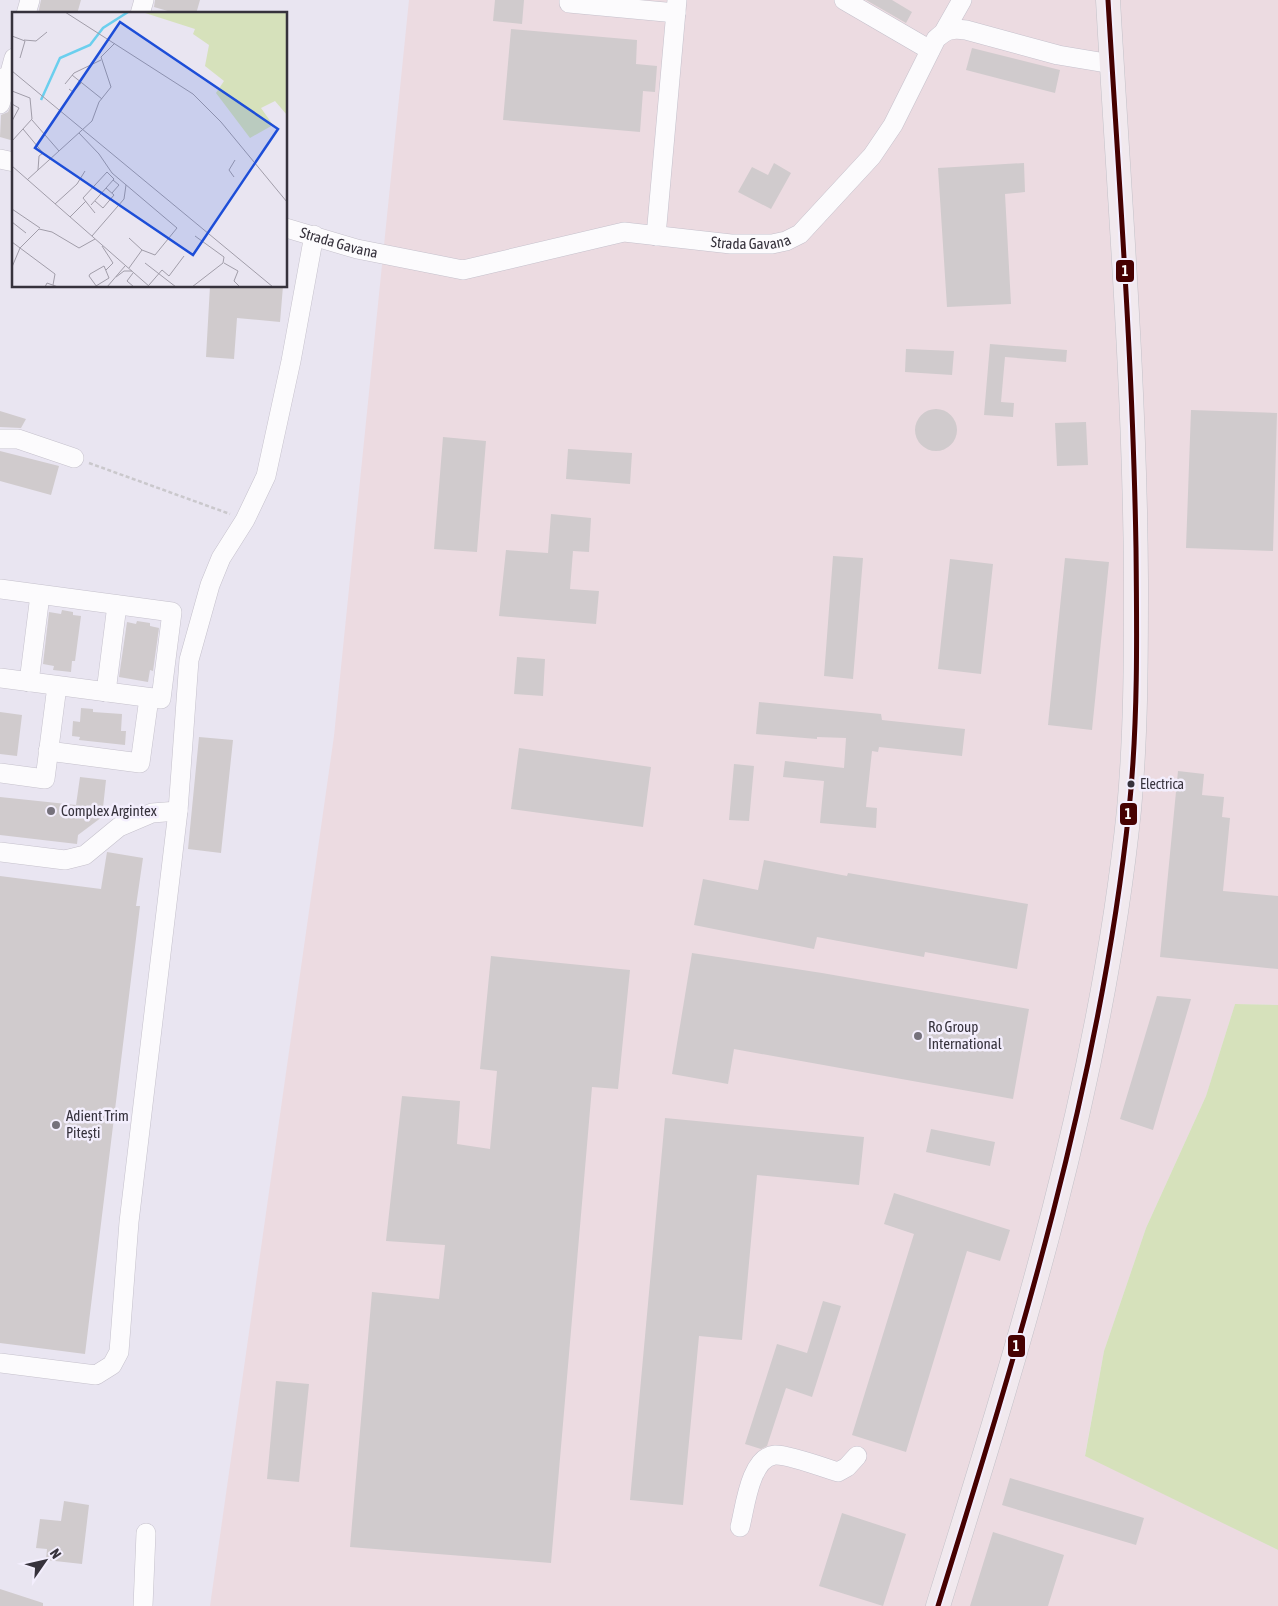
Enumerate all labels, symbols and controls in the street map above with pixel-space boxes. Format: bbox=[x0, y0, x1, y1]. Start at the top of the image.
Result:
inset map bbox=[12, 12, 288, 288]
street label: Strada Gavana bbox=[298, 224, 379, 261]
street label: Strada Gavana bbox=[710, 231, 794, 252]
line badge: 1 bbox=[1115, 259, 1135, 283]
text: 1 bbox=[1122, 263, 1129, 279]
place label: Electrica bbox=[1140, 776, 1184, 792]
marker: Electrica bbox=[1126, 779, 1136, 789]
place label: Complex Argintex bbox=[61, 802, 157, 819]
line badge: 1 bbox=[1119, 802, 1138, 826]
marker: Complex Argintex bbox=[45, 805, 57, 817]
text: 1 bbox=[1125, 806, 1132, 822]
place label: Ro Group International bbox=[928, 1018, 1002, 1052]
marker: Ro Group International bbox=[912, 1030, 924, 1042]
place label: Adient Trim Pitești bbox=[66, 1107, 129, 1141]
marker: Adient Trim Pitești bbox=[50, 1119, 62, 1131]
line badge: 1 bbox=[1007, 1334, 1026, 1358]
text: 1 bbox=[1013, 1338, 1020, 1354]
north arrow bbox=[20, 1536, 70, 1586]
text: N bbox=[47, 1546, 65, 1562]

